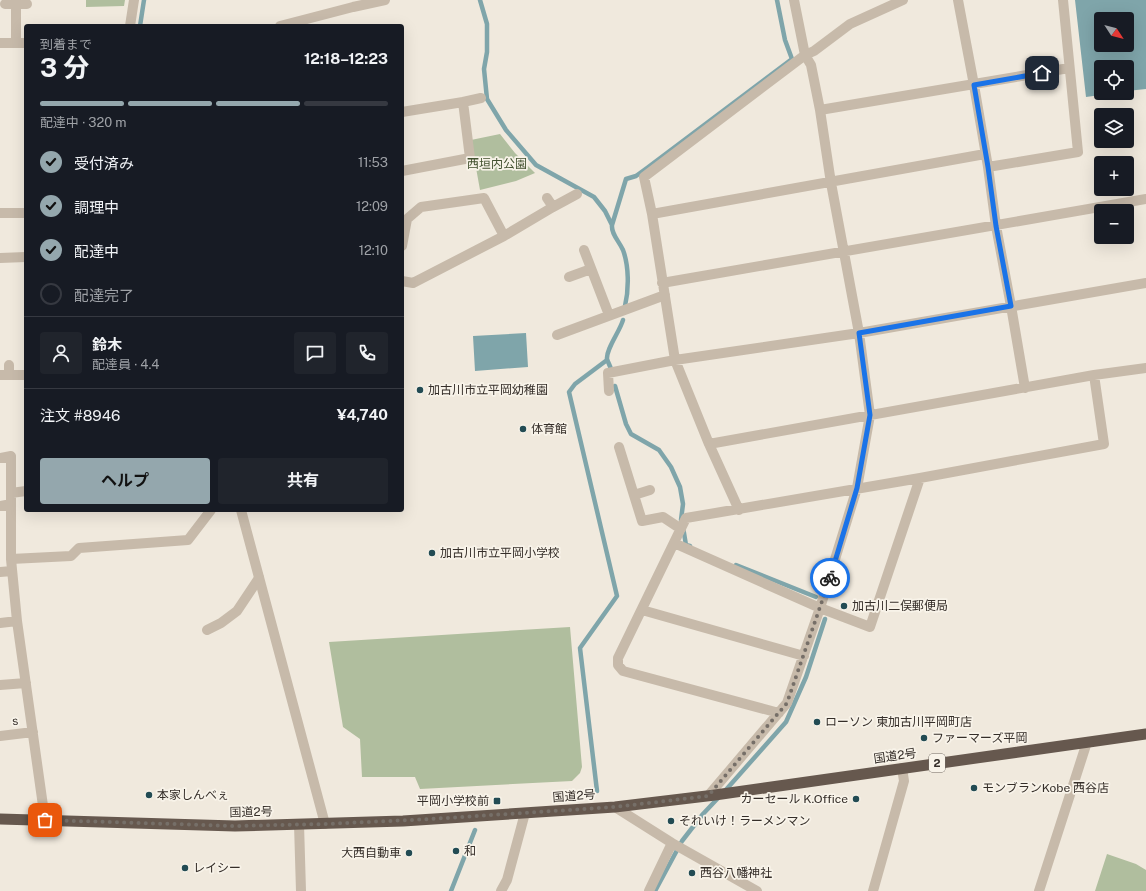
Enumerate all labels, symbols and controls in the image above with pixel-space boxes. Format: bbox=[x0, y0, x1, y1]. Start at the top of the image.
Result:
north arrow bbox=[1094, 12, 1134, 52]
map controls bbox=[1094, 12, 1134, 244]
text: 到着まで bbox=[40, 37, 92, 52]
text: 12:18–12:23 bbox=[304, 50, 388, 67]
text: 3 分 bbox=[40, 52, 89, 83]
pin bbox=[1025, 56, 1059, 90]
button: locate bbox=[1094, 60, 1134, 100]
icon: home bbox=[1031, 62, 1053, 84]
button: layers bbox=[1094, 108, 1134, 148]
text: 配達中 · 320 m bbox=[40, 115, 127, 130]
icon: check bbox=[40, 151, 62, 173]
text: 受付済み bbox=[74, 155, 134, 172]
text: 11:53 bbox=[358, 155, 388, 170]
button: + bbox=[1094, 156, 1134, 196]
park label: 西垣内公園 bbox=[467, 157, 527, 171]
icon: check bbox=[40, 195, 62, 217]
text: 調理中 bbox=[74, 199, 119, 216]
text: 12:09 bbox=[356, 199, 388, 214]
button: − bbox=[1094, 204, 1134, 244]
icon: check bbox=[40, 239, 62, 261]
text: 配達中 bbox=[74, 243, 119, 260]
text: 12:10 bbox=[359, 243, 388, 258]
text: 配達完了 bbox=[74, 287, 134, 304]
button: person bbox=[40, 332, 82, 374]
button: chat bbox=[294, 332, 336, 374]
button: phone bbox=[346, 332, 388, 374]
text: 鈴木 bbox=[92, 336, 122, 353]
text: 配達員 · 4.4 bbox=[92, 357, 159, 372]
place label: 加古川市立平岡幼稚園 bbox=[428, 383, 548, 397]
marker: 加古川市立平岡幼稚園 bbox=[415, 385, 425, 395]
text: ¥4,740 bbox=[337, 406, 388, 423]
text: 注文 #8946 bbox=[40, 407, 120, 424]
place label: 体育館 bbox=[531, 422, 567, 436]
marker: 体育館 bbox=[518, 424, 528, 434]
button: ヘルプ bbox=[40, 458, 210, 504]
button: 共有 bbox=[218, 458, 388, 504]
place label: 加古川市立平岡小学校 bbox=[440, 546, 560, 560]
marker: 加古川市立平岡小学校 bbox=[427, 548, 437, 558]
courier bbox=[810, 558, 850, 598]
icon: bike bbox=[819, 567, 841, 589]
place label: 加古川二俣郵便局 bbox=[852, 599, 948, 613]
marker: 加古川二俣郵便局 bbox=[839, 601, 849, 611]
street label: s bbox=[11, 714, 19, 728]
place label: ローソン 東加古川平岡町店 bbox=[825, 715, 972, 729]
marker: ローソン 東加古川平岡町店 bbox=[812, 717, 822, 727]
place label: ファーマーズ平岡 bbox=[932, 731, 1027, 745]
marker: ファーマーズ平岡 bbox=[919, 733, 929, 743]
street label: 国道2号 bbox=[873, 746, 917, 766]
road number: 2 bbox=[929, 754, 945, 772]
place label: モンブランKobe 西谷店 bbox=[982, 781, 1109, 795]
marker: モンブランKobe 西谷店 bbox=[969, 783, 979, 793]
place label: 本家しんべぇ bbox=[157, 788, 229, 802]
street label: 国道2号 bbox=[552, 788, 596, 804]
marker: 本家しんべぇ bbox=[144, 790, 154, 800]
place label: カーセール K.Office bbox=[740, 792, 848, 806]
place label: 平岡小学校前 bbox=[417, 794, 489, 808]
marker: カーセール K.Office bbox=[851, 794, 861, 804]
marker: 平岡小学校前 bbox=[492, 796, 502, 806]
pin bbox=[28, 803, 62, 837]
street label: 国道2号 bbox=[229, 805, 273, 819]
icon: bag bbox=[34, 809, 56, 831]
place label: それいけ！ラーメンマン bbox=[679, 814, 811, 828]
marker: それいけ！ラーメンマン bbox=[666, 816, 676, 826]
place label: 和 bbox=[464, 844, 476, 858]
place label: 大西自動車 bbox=[341, 846, 401, 860]
marker: 和 bbox=[451, 846, 461, 856]
marker: 大西自動車 bbox=[404, 848, 414, 858]
place label: レイシー bbox=[193, 861, 241, 875]
marker: レイシー bbox=[180, 863, 190, 873]
place label: 西谷八幡神社 bbox=[700, 866, 772, 880]
marker: 西谷八幡神社 bbox=[687, 868, 697, 878]

